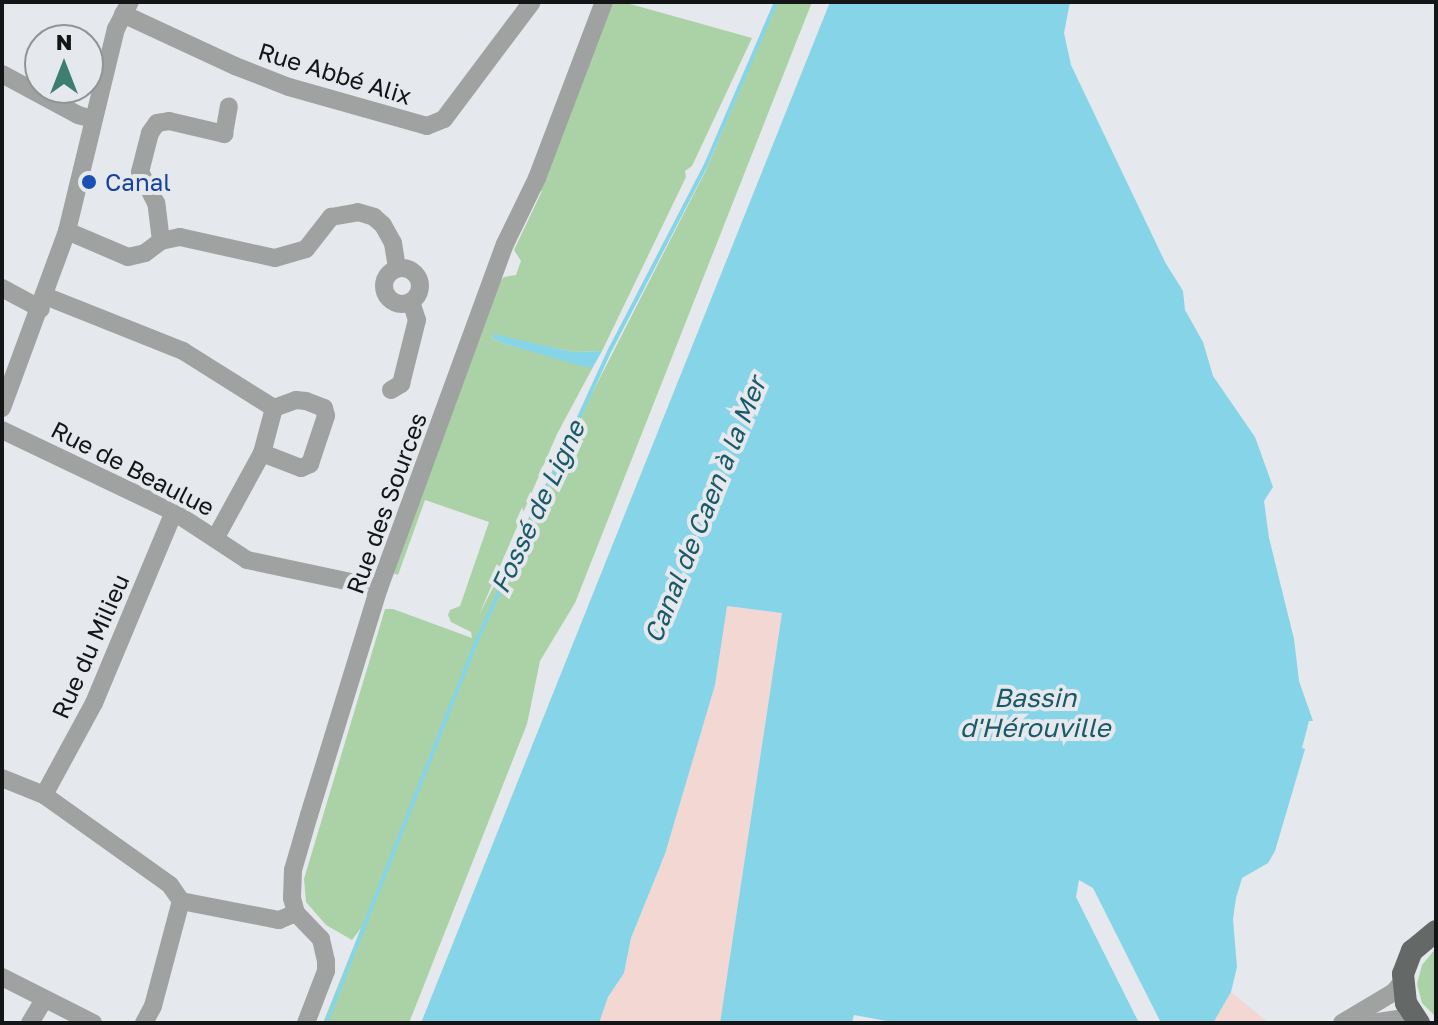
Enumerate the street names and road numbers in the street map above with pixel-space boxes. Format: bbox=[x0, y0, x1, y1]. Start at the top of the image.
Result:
street label: Rue Abbé Alix bbox=[255, 36, 415, 110]
street label: Rue des Sources bbox=[340, 408, 432, 598]
street label: Rue de Beaulue bbox=[47, 415, 219, 521]
street label: Rue du Milieu bbox=[45, 569, 135, 723]

